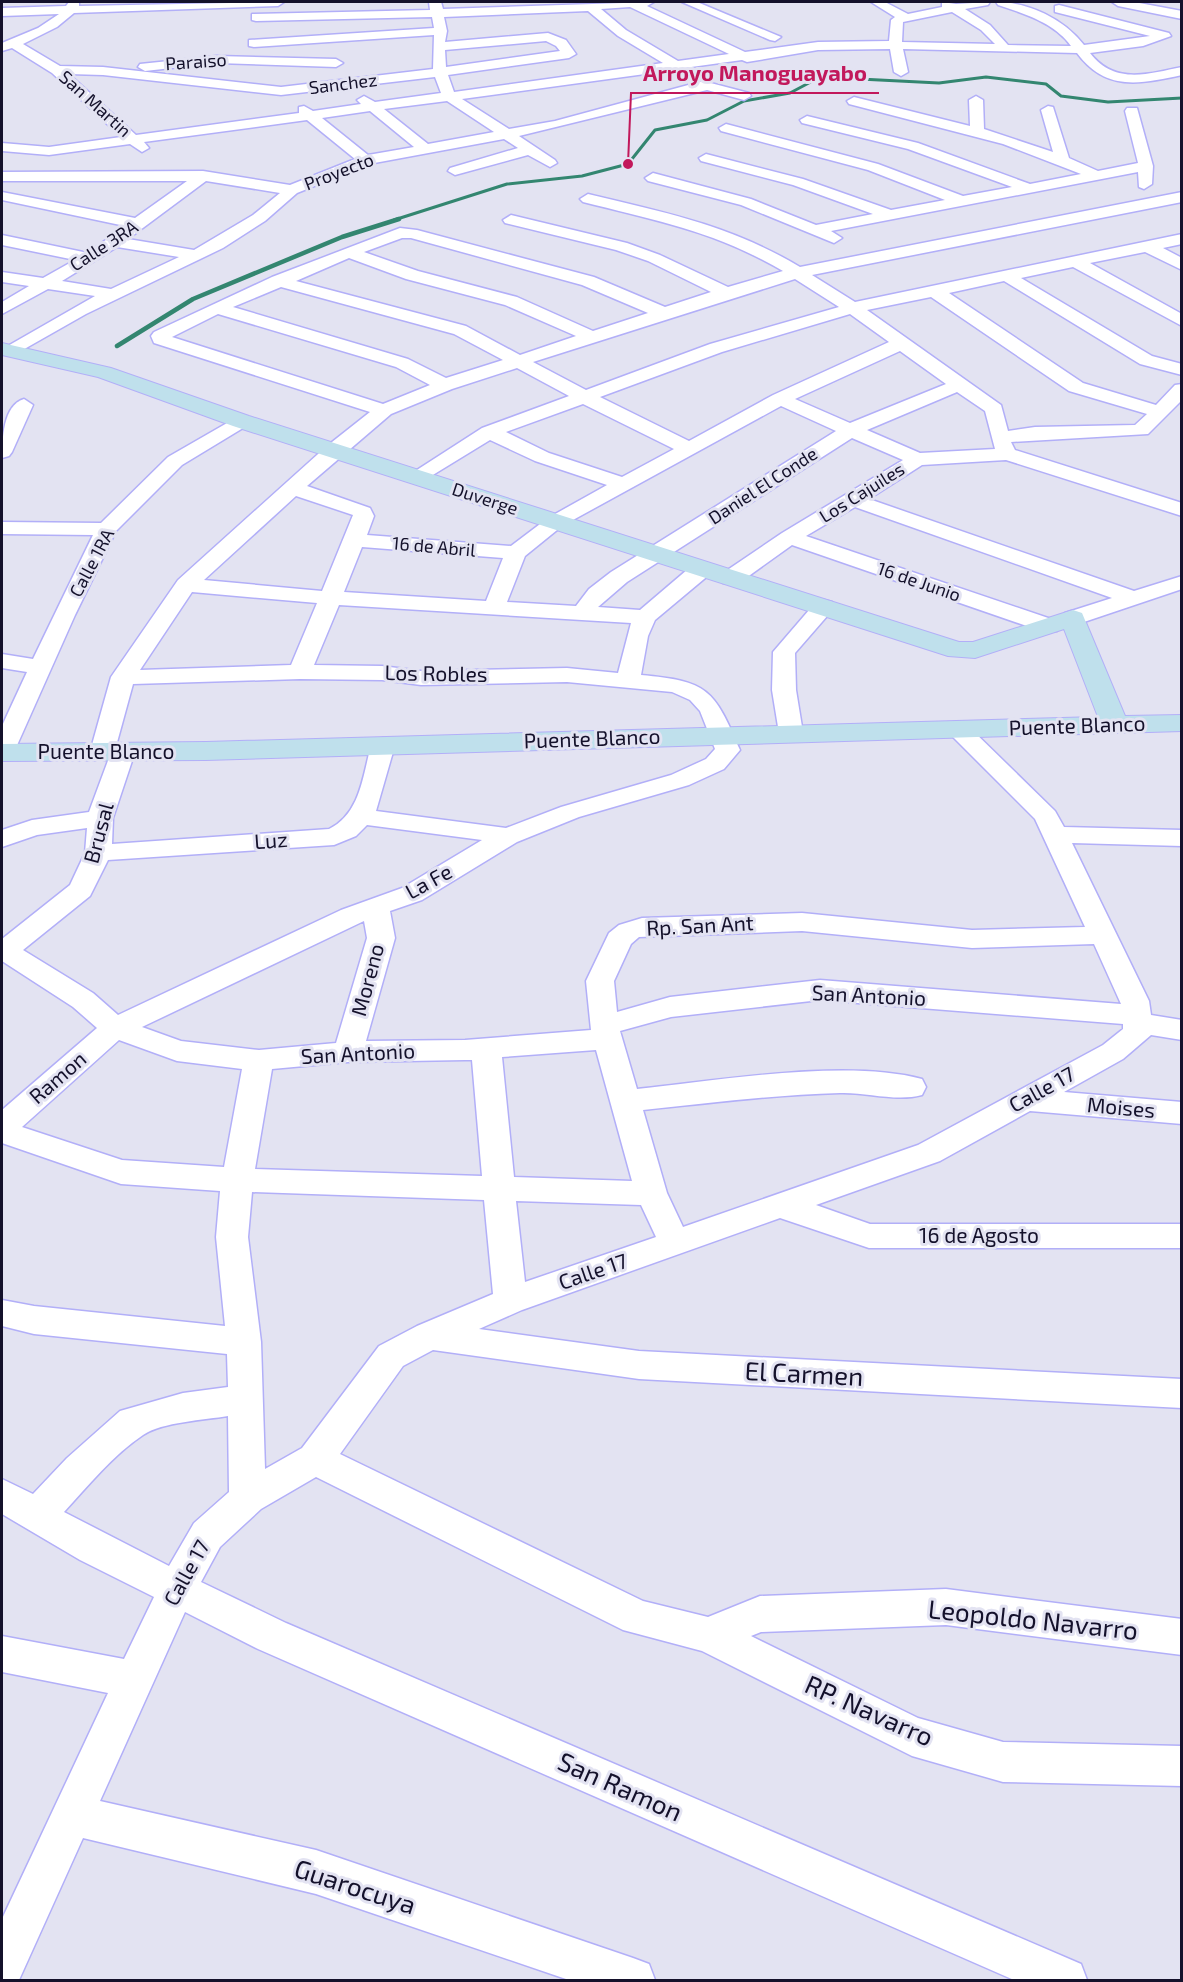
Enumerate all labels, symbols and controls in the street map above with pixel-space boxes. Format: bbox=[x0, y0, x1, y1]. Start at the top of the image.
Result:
street label: Paraiso bbox=[165, 48, 227, 74]
callout: Arroyo Manoguayabo bbox=[631, 53, 879, 93]
text: Arroyo Manoguayabo bbox=[643, 59, 867, 86]
street label: San Martin bbox=[55, 65, 136, 141]
street label: Sanchez bbox=[308, 68, 378, 98]
street label: Proyecto bbox=[301, 148, 377, 194]
street label: Calle 3RA bbox=[65, 215, 142, 275]
street label: Daniel El Conde bbox=[704, 442, 821, 528]
street label: Los Cajuiles bbox=[815, 457, 908, 527]
street label: Duverge bbox=[450, 477, 521, 519]
street label: Calle 1RA bbox=[64, 524, 119, 600]
street label: 16 de Abril bbox=[392, 531, 477, 561]
street label: 16 de Junio bbox=[875, 557, 964, 606]
street label: Los Robles bbox=[384, 659, 488, 686]
street label: Puente Blanco bbox=[1008, 710, 1146, 739]
street label: Puente Blanco bbox=[523, 723, 661, 752]
street label: Puente Blanco bbox=[38, 738, 174, 763]
street label: Brusal bbox=[77, 799, 118, 866]
street label: Luz bbox=[253, 826, 288, 853]
street label: La Fe bbox=[401, 858, 456, 904]
street label: Rp. San Ant bbox=[646, 909, 754, 940]
street label: Moreno bbox=[345, 941, 388, 1019]
street label: San Antonio bbox=[811, 979, 927, 1010]
street label: San Antonio bbox=[300, 1037, 416, 1068]
street label: Ramon bbox=[24, 1045, 91, 1108]
street label: Calle 17 bbox=[1004, 1060, 1079, 1117]
street label: Moises bbox=[1086, 1091, 1156, 1122]
street label: 16 de Agosto bbox=[919, 1222, 1039, 1247]
street label: Calle 17 bbox=[555, 1247, 630, 1294]
street label: El Carmen bbox=[744, 1354, 864, 1391]
street label: Calle 17 bbox=[158, 1535, 214, 1609]
street label: Leopoldo Navarro bbox=[927, 1592, 1140, 1645]
street label: RP. Navarro bbox=[801, 1668, 938, 1752]
street label: San Ramon bbox=[554, 1744, 688, 1827]
street label: Guarocuya bbox=[291, 1851, 420, 1920]

